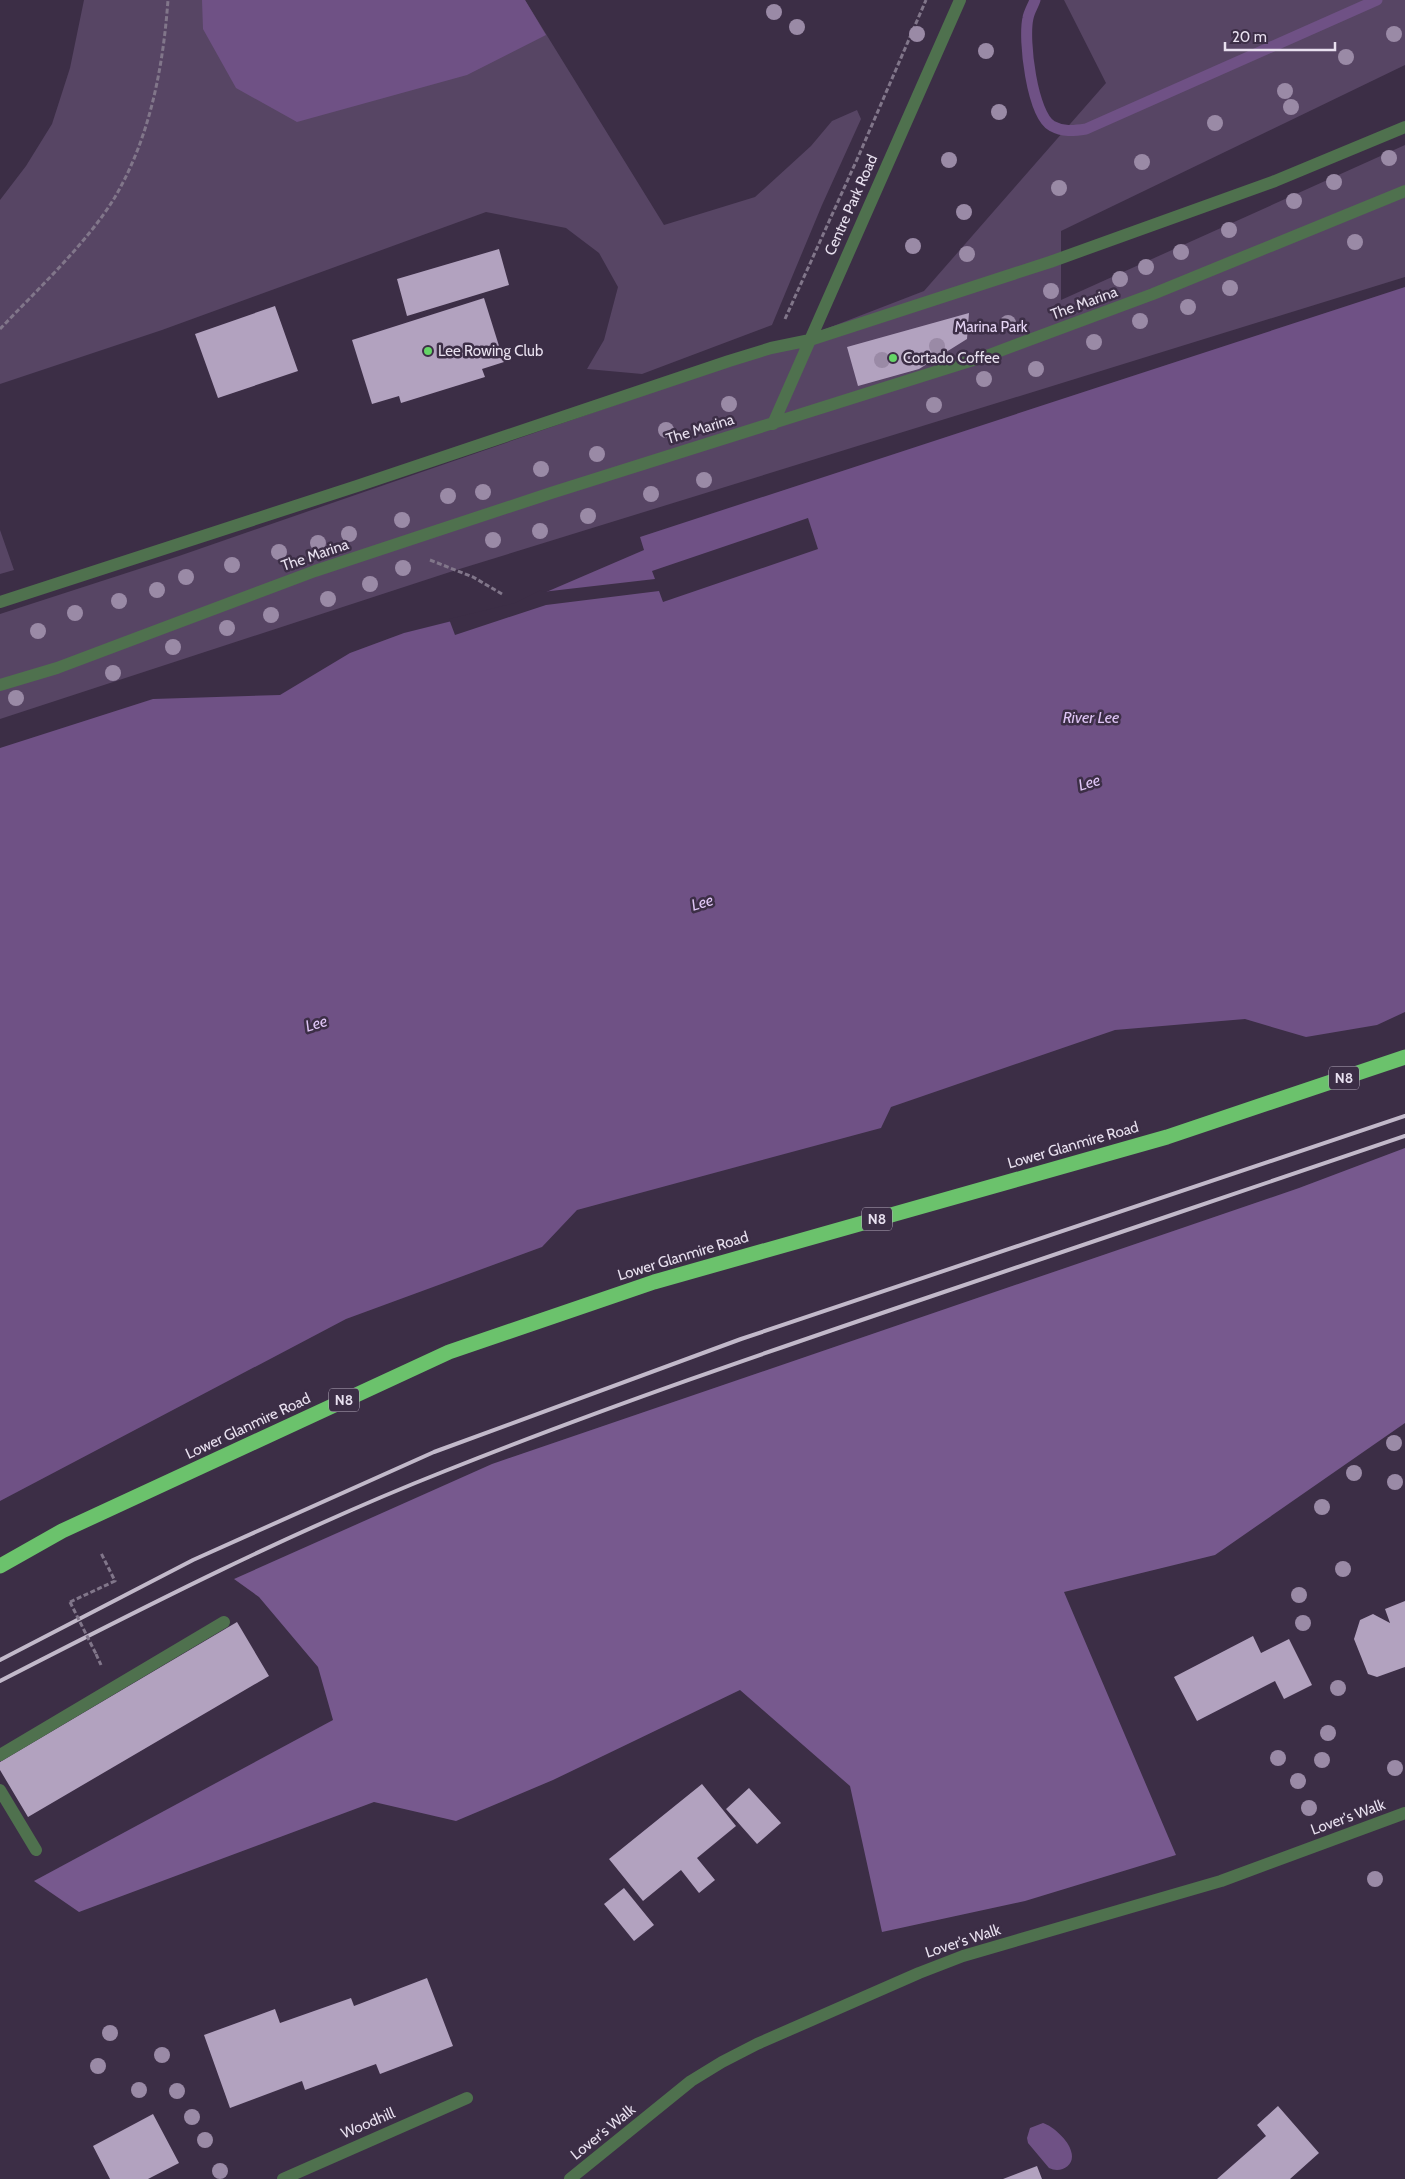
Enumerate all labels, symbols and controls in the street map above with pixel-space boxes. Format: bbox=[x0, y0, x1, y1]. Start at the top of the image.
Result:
scale bar bbox=[1225, 20, 1335, 52]
text: 20 m bbox=[1232, 28, 1267, 46]
street label: Centre Park Road bbox=[821, 152, 881, 258]
street label: The Marina bbox=[1048, 282, 1121, 323]
park label: Marina Park bbox=[954, 318, 1028, 336]
place label: Lee Rowing Club bbox=[438, 342, 543, 360]
marker: Lee Rowing Club bbox=[422, 345, 434, 357]
place label: Cortado Coffee bbox=[903, 349, 1000, 367]
marker: Cortado Coffee bbox=[887, 352, 899, 364]
street label: The Marina bbox=[664, 410, 737, 448]
street label: The Marina bbox=[279, 535, 352, 575]
water label: River Lee bbox=[1063, 708, 1119, 727]
water label: Lee bbox=[1076, 770, 1102, 795]
water label: Lee bbox=[689, 890, 715, 915]
water label: Lee bbox=[303, 1011, 329, 1036]
road number: N8 bbox=[1329, 1066, 1359, 1090]
street label: Lower Glanmire Road bbox=[1005, 1118, 1141, 1172]
road number: N8 bbox=[862, 1208, 892, 1230]
street label: Lower Glanmire Road bbox=[615, 1228, 751, 1284]
road number: N8 bbox=[329, 1388, 359, 1412]
street label: Lower Glanmire Road bbox=[183, 1389, 313, 1463]
street label: Lover's Walk bbox=[1308, 1795, 1388, 1839]
street label: Lover's Walk bbox=[923, 1920, 1003, 1962]
street label: Lover's Walk bbox=[567, 2100, 639, 2164]
street label: Woodhill bbox=[338, 2103, 398, 2142]

